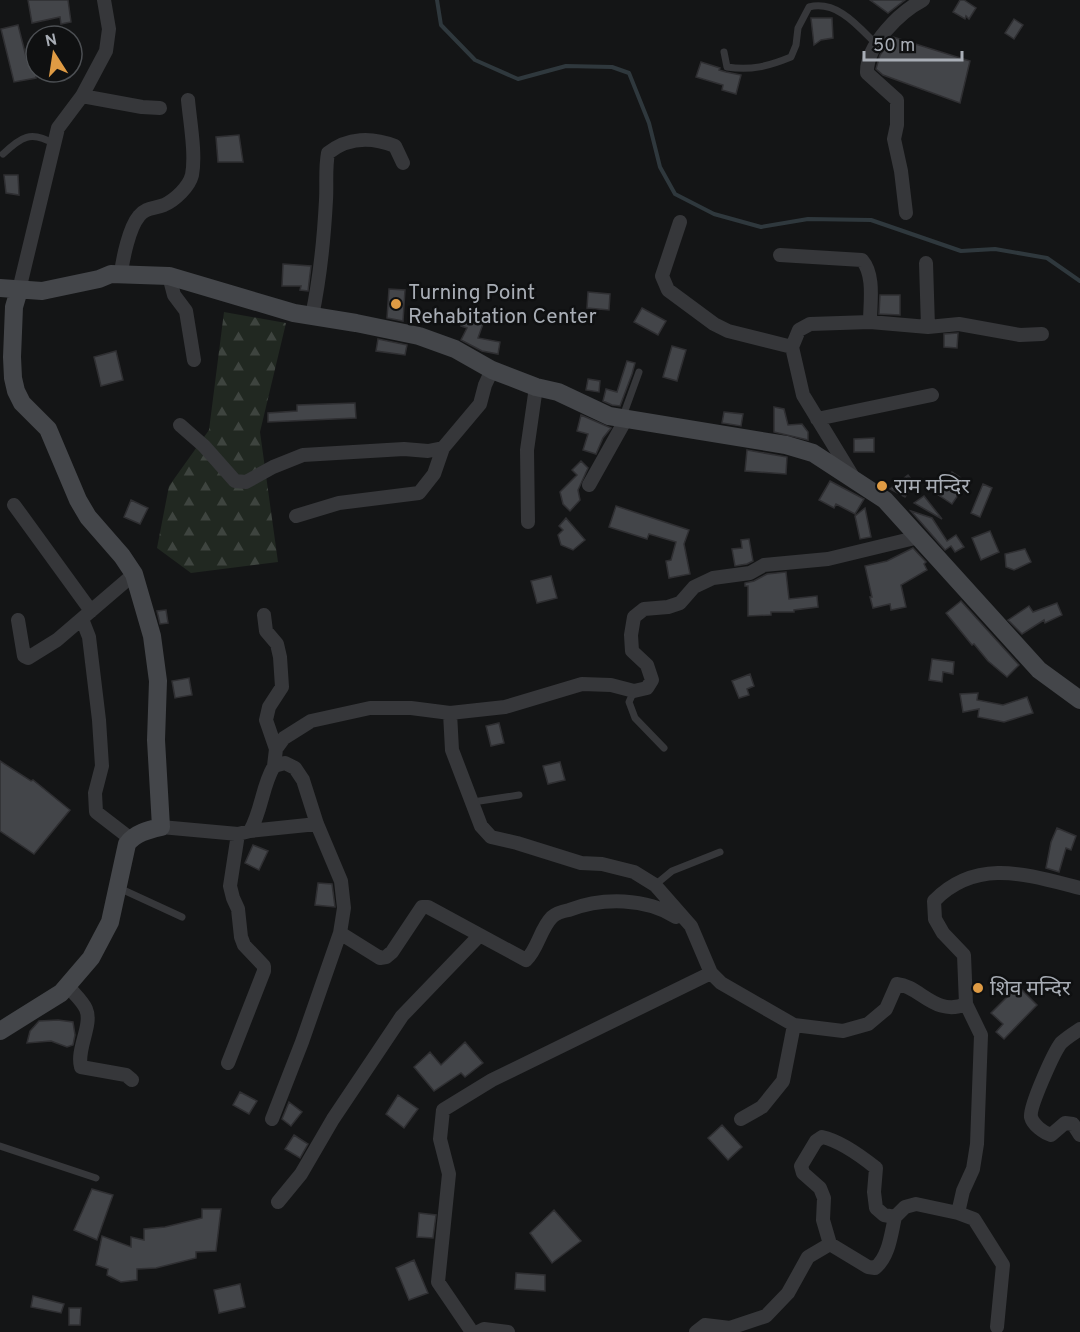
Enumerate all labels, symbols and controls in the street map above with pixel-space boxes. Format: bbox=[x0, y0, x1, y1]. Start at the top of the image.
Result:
north arrow bbox=[24, 24, 84, 84]
scale bar bbox=[864, 24, 962, 62]
text: N bbox=[44, 30, 59, 52]
text: 50 m bbox=[873, 35, 915, 58]
place label: Turning Point Rehabitation Center bbox=[408, 280, 597, 331]
marker: Turning Point Rehabitation Center bbox=[389, 297, 403, 311]
place label: राम मन्दिर bbox=[894, 474, 970, 501]
marker: राम मन्दिर bbox=[875, 479, 889, 493]
place label: शिव मन्दिर bbox=[990, 976, 1071, 1003]
marker: शिव मन्दिर bbox=[971, 981, 985, 995]

